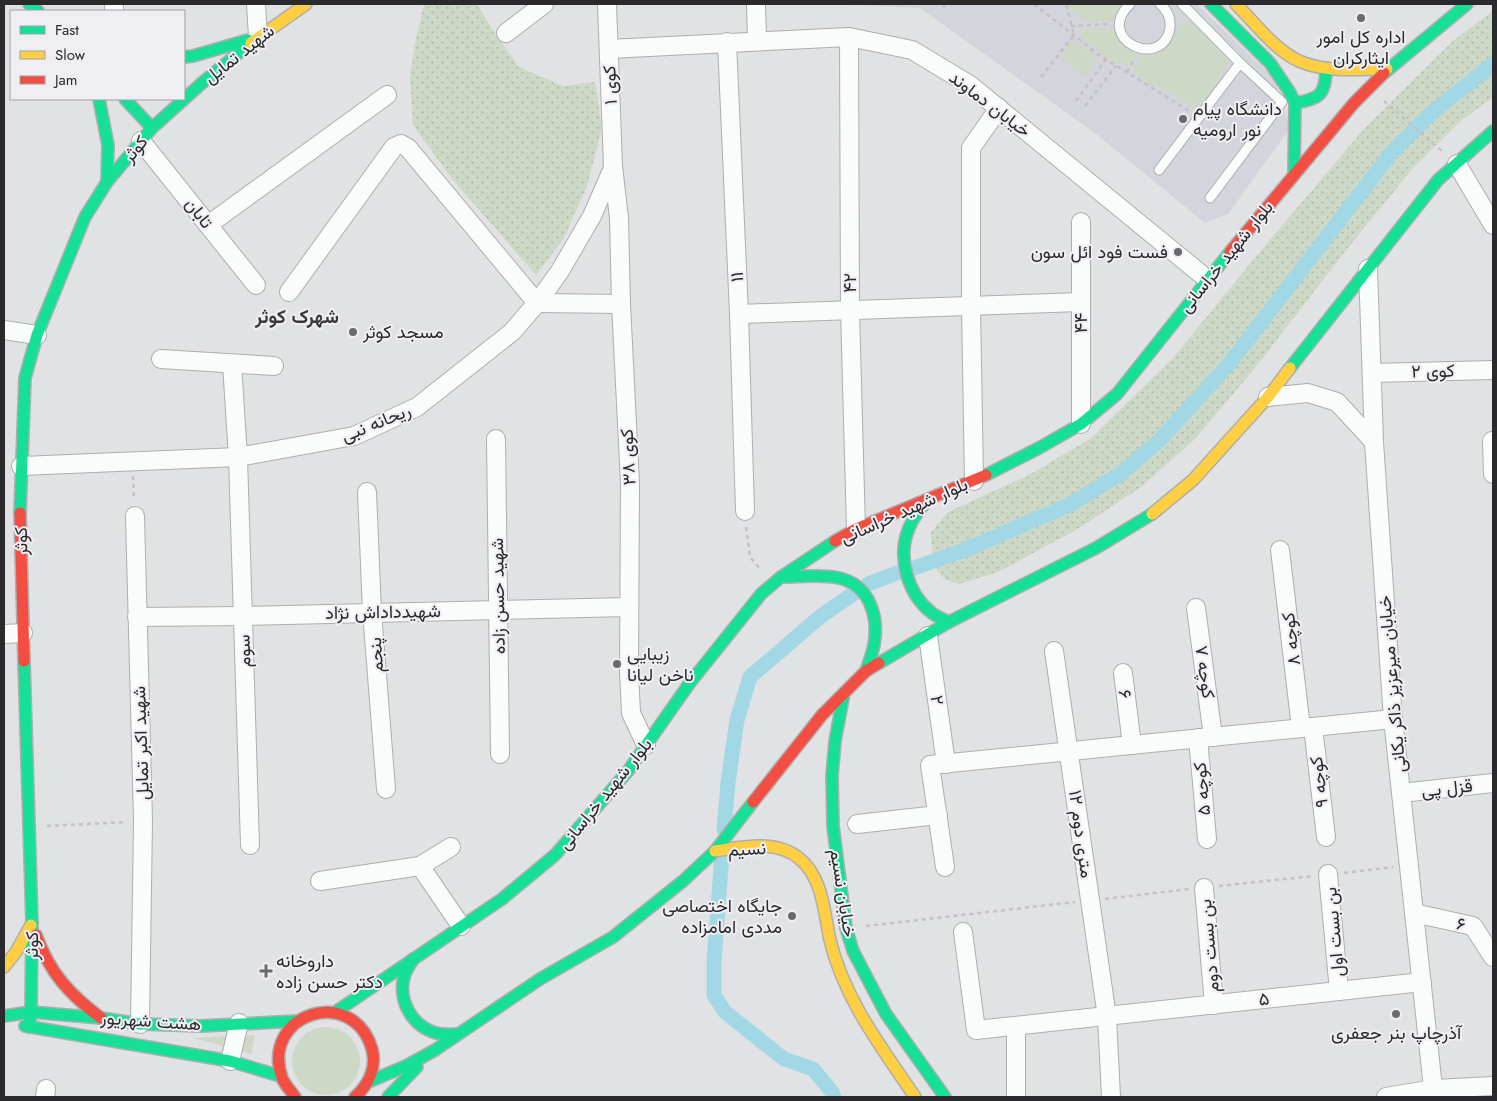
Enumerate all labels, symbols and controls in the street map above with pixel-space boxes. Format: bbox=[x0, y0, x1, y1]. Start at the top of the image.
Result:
legend bbox=[10, 10, 185, 100]
marker: اداره کل امور ایثارکران bbox=[1355, 12, 1367, 24]
street label: شهید تمایل bbox=[198, 18, 280, 90]
text: Fast bbox=[55, 19, 79, 41]
place label: اداره کل امور ایثارکران bbox=[1316, 24, 1405, 71]
text: Slow bbox=[55, 44, 86, 66]
street label: کوی ۱ bbox=[596, 65, 624, 105]
street label: خیابان دماوند bbox=[944, 65, 1036, 143]
text: Jam bbox=[53, 69, 78, 91]
place label: دانشگاه پیام نور ارومیه bbox=[1193, 96, 1282, 143]
marker: دانشگاه پیام نور ارومیه bbox=[1177, 113, 1189, 125]
street label: کوثر bbox=[115, 130, 154, 169]
street label: تابان bbox=[179, 192, 219, 234]
street label: بلوار شهید خراسانی bbox=[1173, 196, 1279, 318]
place label: فست فود ائل سون bbox=[1031, 239, 1168, 265]
marker: فست فود ائل سون bbox=[1172, 246, 1184, 258]
street label: ۱۱ bbox=[724, 271, 750, 283]
street label: ۴۲ bbox=[837, 273, 863, 293]
district label: شهرک کوثر bbox=[254, 303, 339, 330]
street label: ۴۴ bbox=[1068, 313, 1094, 333]
place label: مسجد کوثر bbox=[362, 319, 444, 345]
marker: مسجد کوثر bbox=[347, 326, 359, 338]
street label: کوی ۲ bbox=[1411, 358, 1455, 384]
street label: ریحانه نبی bbox=[337, 397, 415, 449]
street label: کوی ۳۸ bbox=[614, 428, 642, 486]
street label: بلوار شهید خراسانی bbox=[836, 471, 972, 551]
street label: کوثر bbox=[8, 527, 34, 556]
street label: شهید حسن زاده bbox=[484, 538, 512, 654]
street label: خیابان میرعزیز ذاکر یکانی bbox=[1371, 594, 1413, 774]
street label: شهیدداداش نژاد bbox=[325, 598, 441, 626]
street label: کوچه ۸ bbox=[1275, 611, 1307, 667]
street label: سوم bbox=[230, 634, 258, 668]
street label: پنجم bbox=[362, 636, 390, 674]
place label: زیبایی ناخن لیانا bbox=[627, 641, 694, 688]
street label: کوچه ۷ bbox=[1188, 644, 1222, 700]
marker: زیبایی ناخن لیانا bbox=[611, 658, 623, 670]
street label: شهید اکبر تمایل bbox=[126, 685, 156, 801]
street label: ۶ bbox=[1112, 688, 1138, 700]
street label: ۲ bbox=[923, 694, 951, 706]
street label: بلوار شهید خراسانی bbox=[552, 733, 658, 855]
street label: کوچه ۹ bbox=[1303, 755, 1335, 809]
street label: کوچه ۵ bbox=[1187, 761, 1217, 817]
street label: قزل پی bbox=[1420, 772, 1474, 804]
street label: ۱۲ متری دوم bbox=[1062, 788, 1100, 880]
street label: نسیم bbox=[727, 835, 767, 863]
street label: خیابان نسیم bbox=[823, 847, 863, 939]
street label: بن بست اول bbox=[1317, 886, 1351, 978]
place label: جایگاه اختصاصی مددی امامزاده bbox=[662, 893, 782, 940]
street label: بن بست دوم bbox=[1192, 898, 1226, 994]
marker: جایگاه اختصاصی مددی امامزاده bbox=[786, 910, 798, 922]
street label: ۶ bbox=[1453, 910, 1469, 938]
street label: کوثر bbox=[19, 932, 45, 961]
place label: داروخانه دکتر حسن زاده bbox=[276, 948, 383, 995]
marker: داروخانه دکتر حسن زاده bbox=[260, 965, 272, 977]
street label: ۵ bbox=[1257, 986, 1271, 1012]
street label: هشت شهریور bbox=[99, 1004, 202, 1037]
marker: آذرچاپ بنر جعفری bbox=[1390, 1008, 1402, 1020]
place label: آذرچاپ بنر جعفری bbox=[1331, 1020, 1463, 1046]

